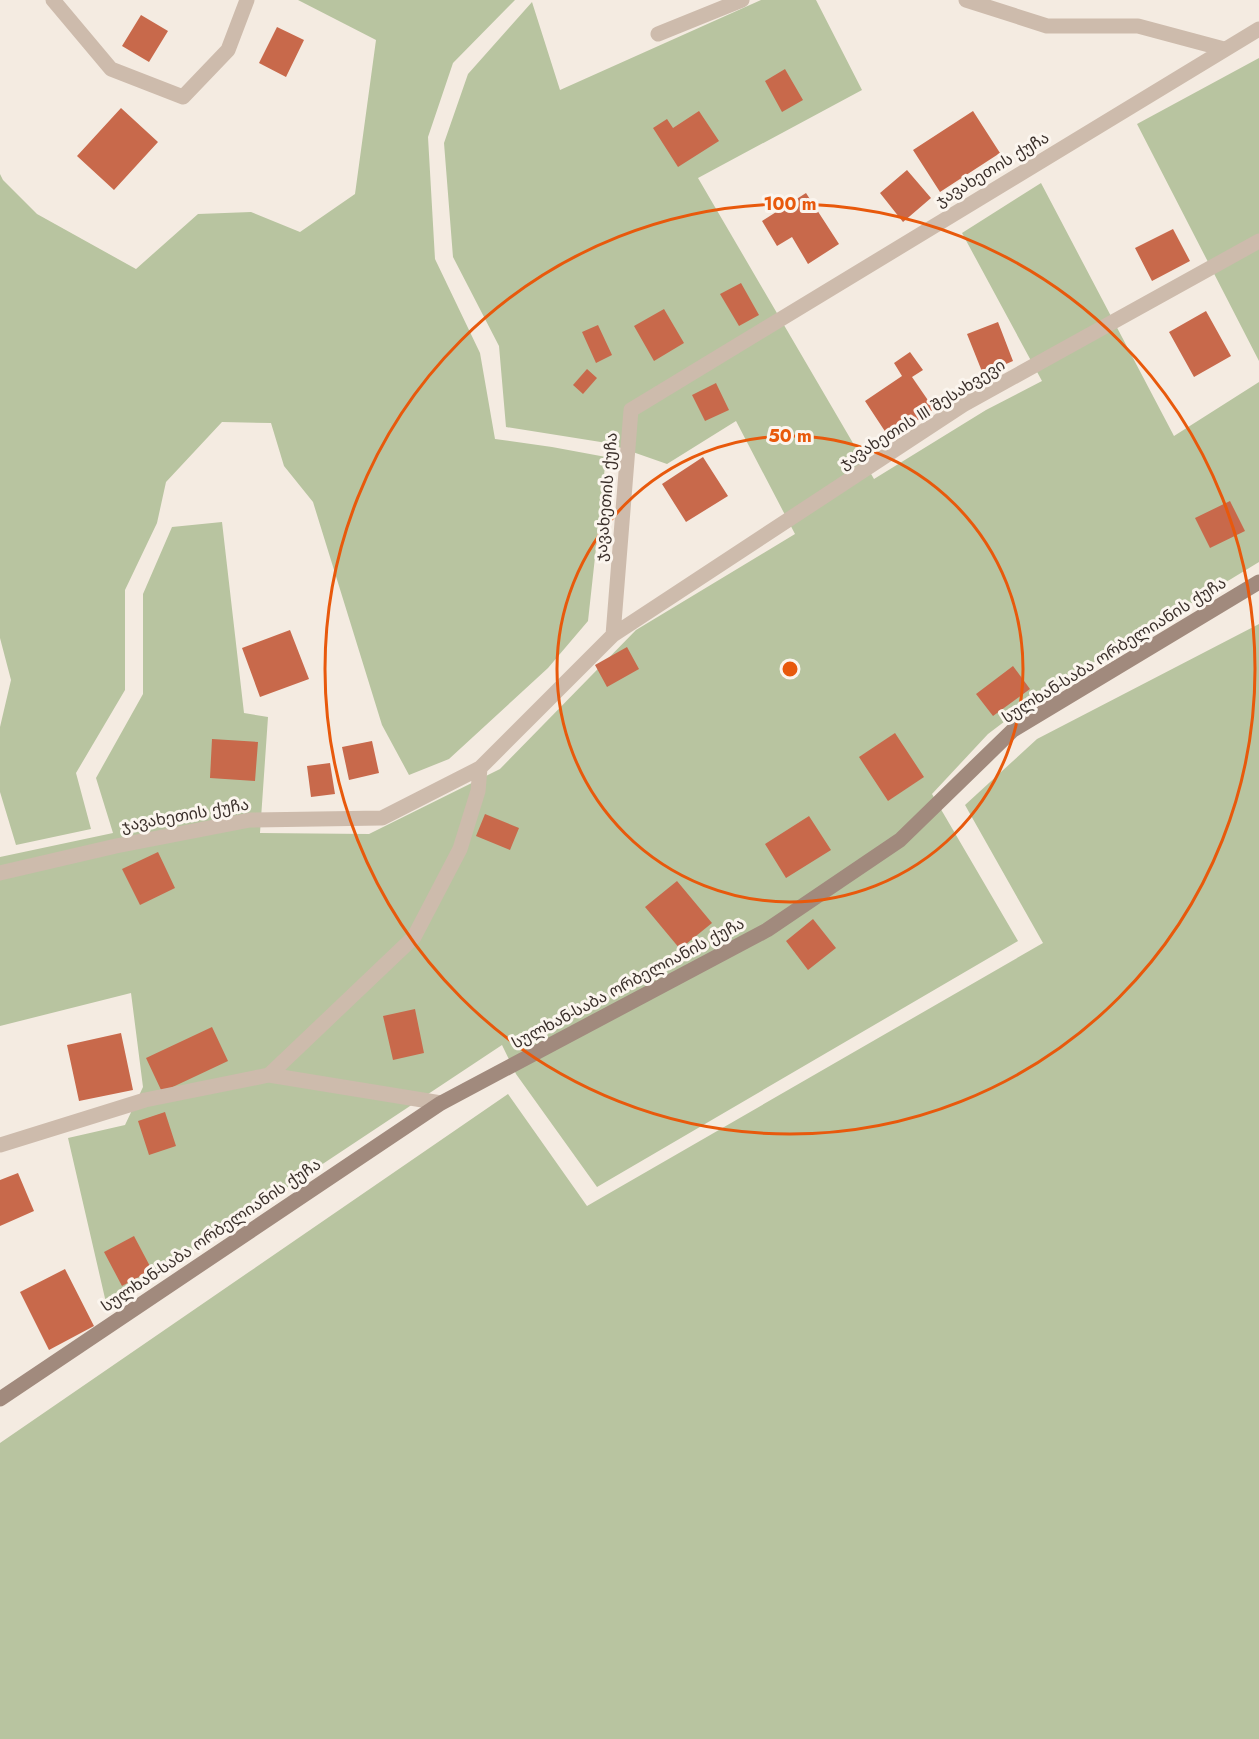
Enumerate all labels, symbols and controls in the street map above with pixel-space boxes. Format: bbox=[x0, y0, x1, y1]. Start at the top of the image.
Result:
street label: ჯავახეთის ქუჩა bbox=[931, 126, 1053, 212]
text: 100 m bbox=[763, 191, 817, 217]
street label: ჯავახეთის III შესახვევი bbox=[834, 353, 1010, 475]
text: 50 m bbox=[768, 423, 812, 449]
street label: ჯავახეთის ქუჩა bbox=[589, 432, 623, 562]
street label: სულხან-საბა ორბელიანის ქუჩა bbox=[997, 571, 1231, 729]
centre of rings bbox=[780, 659, 800, 679]
street label: ჯავახეთის ქუჩა bbox=[119, 792, 251, 838]
street label: სულხან-საბა ორბელიანის ქუჩა bbox=[508, 912, 748, 1054]
street label: სულხან-საბა ორბელიანის ქუჩა bbox=[97, 1153, 325, 1317]

